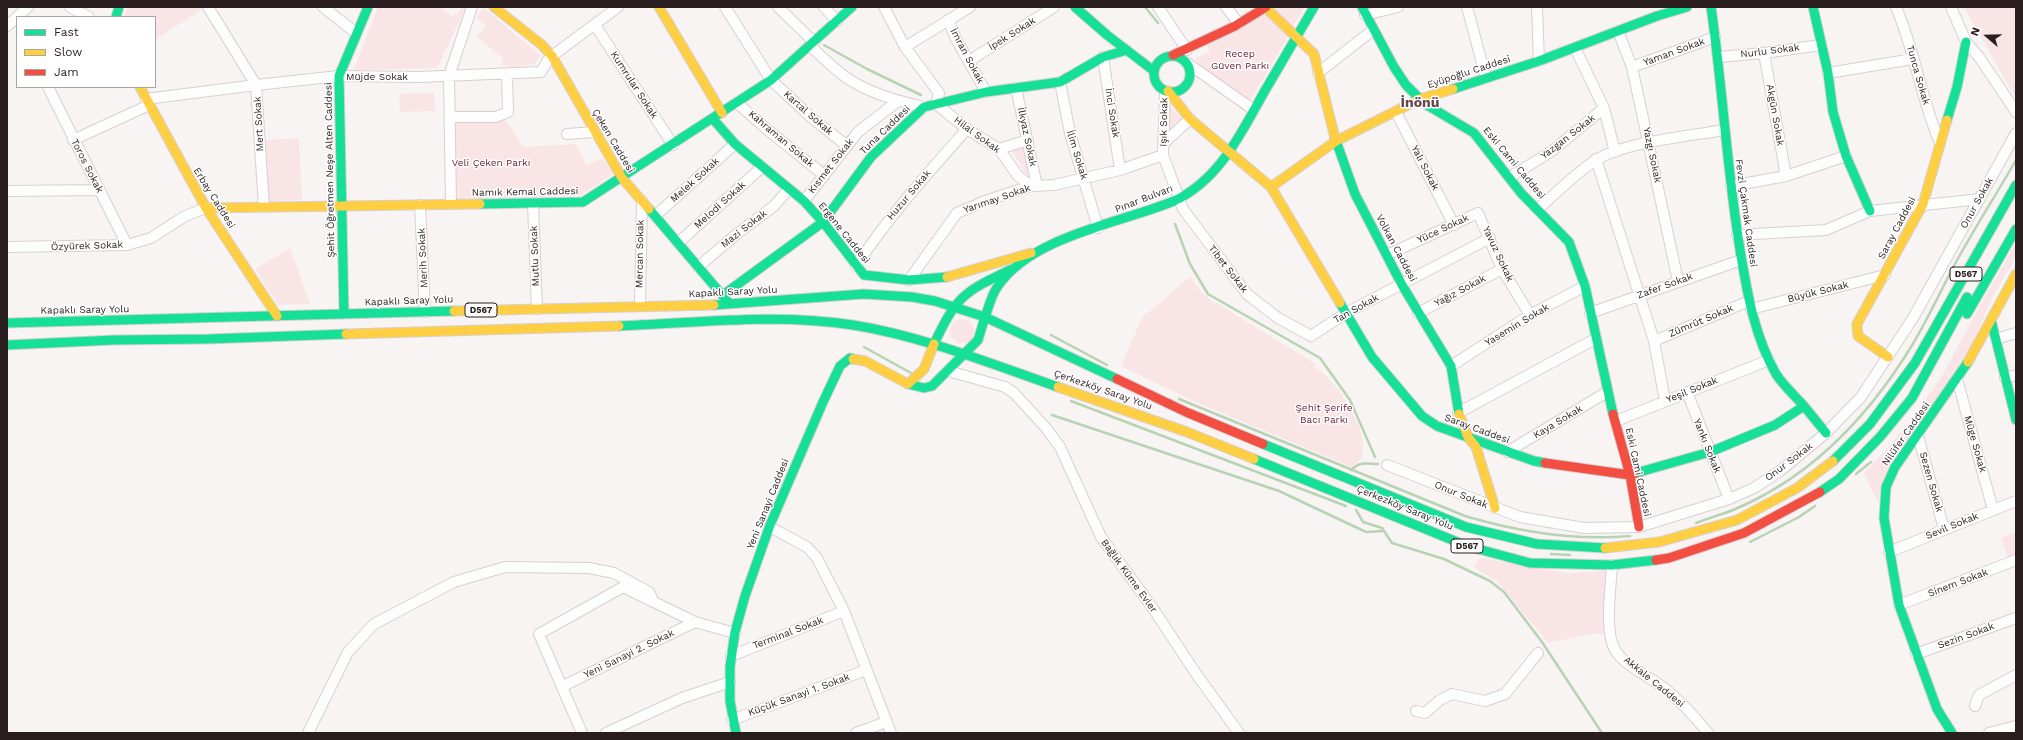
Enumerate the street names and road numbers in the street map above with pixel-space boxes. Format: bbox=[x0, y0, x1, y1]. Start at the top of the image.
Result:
street label: İpek Sokak bbox=[986, 15, 1038, 53]
street label: İmran Sokak bbox=[947, 26, 987, 86]
street label: Yaman Sokak bbox=[1642, 35, 1706, 69]
street label: Nurlu Sokak bbox=[1740, 41, 1800, 61]
street label: Tunca Sokak bbox=[1904, 44, 1932, 106]
street label: Kumrular Sokak bbox=[608, 49, 660, 121]
street label: Eyüpoğlu Caddesi bbox=[1426, 53, 1512, 91]
street label: Müjde Sokak bbox=[346, 71, 408, 83]
street label: Şehit Öğretmen Neşe Alten Caddesi bbox=[322, 82, 338, 258]
street label: Akgün Sokak bbox=[1764, 83, 1786, 147]
street label: İnci Sokak bbox=[1102, 87, 1122, 139]
street label: Kartal Sokak bbox=[781, 88, 835, 138]
street label: Mert Sokak bbox=[252, 96, 266, 152]
street label: Işık Sokak bbox=[1158, 97, 1170, 147]
street label: Tuna Caddesi bbox=[857, 103, 913, 157]
street label: İlkyaz Sokak bbox=[1015, 106, 1039, 168]
street label: Çeken Caddesi bbox=[589, 107, 637, 175]
street label: Kahraman Sokak bbox=[746, 108, 816, 170]
street label: Yazgan Sokak bbox=[1538, 112, 1598, 162]
street label: Hilal Sokak bbox=[951, 114, 1003, 156]
street label: Eski Cami Caddesi bbox=[1480, 125, 1548, 201]
street label: Yazgı Sokak bbox=[1640, 126, 1664, 184]
street label: İlim Sokak bbox=[1064, 129, 1090, 181]
street label: Kısmet Sokak bbox=[806, 136, 856, 196]
street label: Toros Sokak bbox=[68, 137, 106, 195]
street label: Yalı Sokak bbox=[1409, 143, 1441, 193]
street label: Melek Sokak bbox=[668, 155, 722, 205]
street label: Fevzi Çakmak Caddesi bbox=[1732, 158, 1760, 268]
street label: Erbay Caddesi bbox=[191, 165, 237, 231]
street label: Huzur Sokak bbox=[885, 167, 933, 223]
street label: Onur Sokak bbox=[1958, 175, 1996, 231]
street label: Melodi Sokak bbox=[692, 179, 748, 231]
street label: Yarımay Sokak bbox=[962, 182, 1032, 216]
street label: Pınar Bulvarı bbox=[1113, 182, 1175, 216]
street label: Namık Kemal Caddesi bbox=[472, 185, 578, 199]
street label: Saray Caddesi bbox=[1876, 195, 1918, 261]
street label: Ergene Caddesi bbox=[816, 200, 872, 266]
street label: Mazi Sokak bbox=[719, 207, 769, 251]
street label: Volkan Caddesi bbox=[1373, 212, 1419, 284]
street label: Yüce Sokak bbox=[1415, 212, 1471, 246]
street label: Mercan Sokak bbox=[633, 220, 647, 288]
street label: Yavuz Sokak bbox=[1480, 224, 1516, 284]
street label: Mutlu Sokak bbox=[528, 225, 542, 287]
street label: Merih Sokak bbox=[415, 228, 431, 288]
street label: Özyürek Sokak bbox=[51, 239, 123, 253]
street label: Tibet Sokak bbox=[1206, 243, 1250, 295]
road number: D567 bbox=[1950, 267, 1982, 281]
street label: Zafer Sokak bbox=[1636, 270, 1694, 302]
street label: Yağız Sokak bbox=[1432, 272, 1488, 310]
street label: Büyük Sokak bbox=[1786, 279, 1850, 305]
street label: Kapaklı Saray Yolu bbox=[688, 284, 778, 300]
street label: Tan Sokak bbox=[1331, 292, 1381, 326]
street label: Kapaklı Saray Yolu bbox=[364, 293, 454, 309]
street label: Yasemin Sokak bbox=[1483, 301, 1551, 349]
street label: Zümrüt Sokak bbox=[1667, 302, 1735, 340]
street label: Kapaklı Saray Yolu bbox=[40, 303, 130, 317]
road number: D567 bbox=[465, 303, 497, 317]
street label: Çerkezköy Saray Yolu bbox=[1052, 368, 1154, 412]
street label: Yeşil Sokak bbox=[1664, 374, 1720, 406]
street label: Nilüfer Caddesi bbox=[1880, 400, 1932, 468]
street label: Kaya Sokak bbox=[1531, 403, 1585, 441]
street label: Saray Caddesi bbox=[1443, 412, 1511, 446]
street label: Müge Sokak bbox=[1961, 414, 1989, 474]
street label: Yankı Sokak bbox=[1691, 417, 1723, 475]
street label: Eski Cami Caddesi bbox=[1623, 427, 1653, 517]
street label: Onur Sokak bbox=[1763, 440, 1815, 484]
street label: Sezen Sokak bbox=[1917, 450, 1945, 514]
street label: Yeni Sanayi Caddesi bbox=[744, 457, 792, 551]
street label: Onur Sokak bbox=[1433, 479, 1489, 511]
street label: Çerkezköy Saray Yolu bbox=[1355, 483, 1455, 533]
street label: Sevil Sokak bbox=[1924, 510, 1980, 542]
street label: Bağlık Küme Evler bbox=[1098, 537, 1160, 615]
road number: D567 bbox=[1451, 539, 1483, 553]
street label: Sinem Sokak bbox=[1926, 566, 1990, 600]
street label: Terminal Sokak bbox=[751, 614, 825, 652]
street label: Sezin Sokak bbox=[1936, 620, 1996, 652]
street label: Yeni Sanayi 2. Sokak bbox=[582, 627, 676, 681]
street label: Akkale Caddesi bbox=[1621, 654, 1687, 710]
street label: Küçük Sanayi 1. Sokak bbox=[747, 671, 851, 719]

